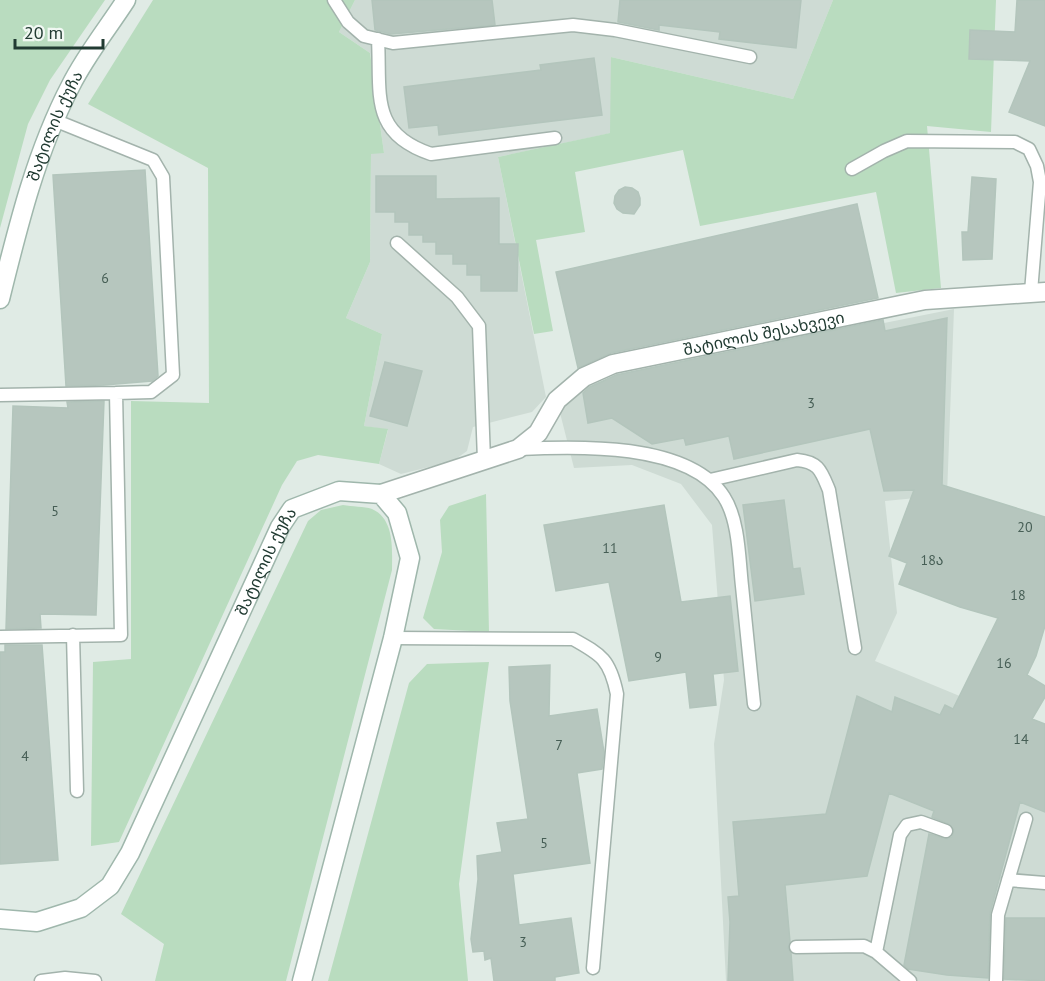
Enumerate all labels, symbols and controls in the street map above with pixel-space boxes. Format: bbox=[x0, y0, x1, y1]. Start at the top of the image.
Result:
scale bar bbox=[15, 12, 104, 50]
text: 20 m bbox=[24, 21, 63, 44]
street label: შატილის ქუჩა bbox=[23, 67, 87, 183]
house number: 6 bbox=[101, 269, 109, 287]
street label: შატილის შესახვევი bbox=[681, 307, 846, 359]
house number: 3 bbox=[807, 394, 815, 412]
house number: 5 bbox=[51, 502, 59, 520]
street label: შატილის ქუჩა bbox=[231, 503, 300, 619]
house number: 20 bbox=[1017, 518, 1033, 536]
house number: 11 bbox=[602, 539, 618, 557]
house number: 18ა bbox=[921, 551, 943, 569]
house number: 18 bbox=[1010, 586, 1026, 604]
house number: 9 bbox=[654, 648, 662, 666]
house number: 16 bbox=[996, 654, 1012, 672]
house number: 14 bbox=[1013, 730, 1029, 748]
house number: 7 bbox=[555, 736, 563, 754]
house number: 4 bbox=[21, 747, 29, 765]
house number: 5 bbox=[540, 834, 548, 852]
house number: 3 bbox=[519, 933, 527, 951]

